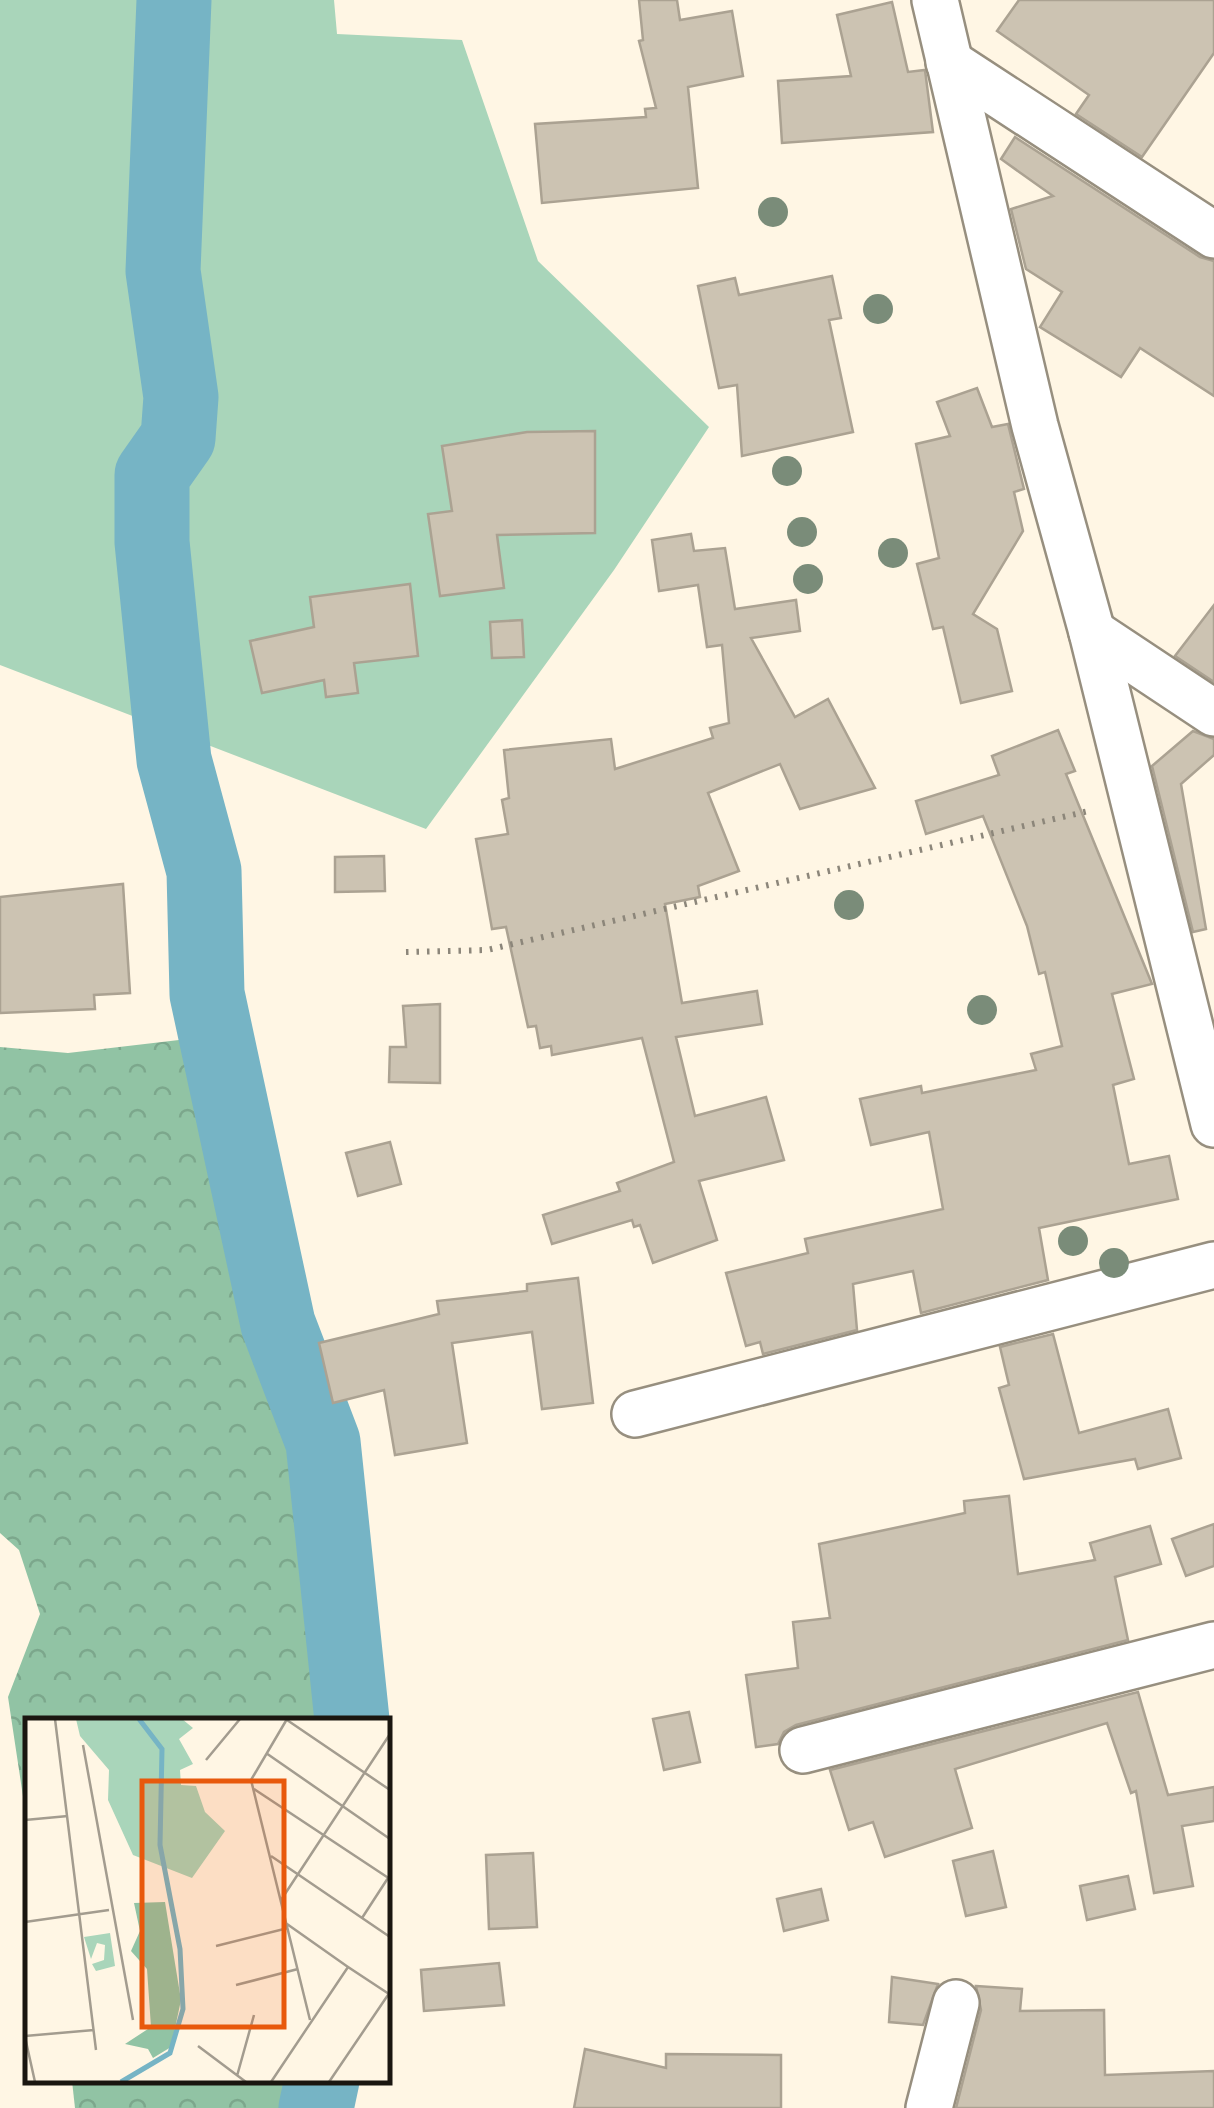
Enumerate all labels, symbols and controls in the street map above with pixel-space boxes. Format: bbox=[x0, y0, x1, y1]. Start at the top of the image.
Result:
inset map bbox=[25, 1718, 390, 2083]

